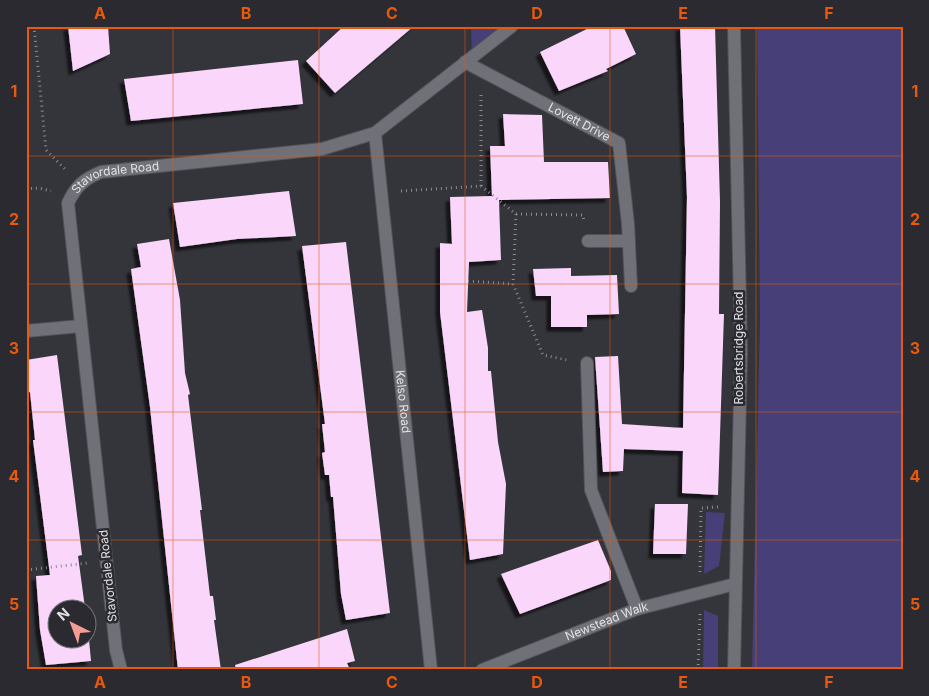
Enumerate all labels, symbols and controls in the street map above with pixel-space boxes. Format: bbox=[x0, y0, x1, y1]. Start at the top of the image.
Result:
text: A bbox=[94, 3, 106, 23]
text: B bbox=[241, 3, 251, 23]
text: C bbox=[386, 3, 398, 23]
text: D bbox=[531, 3, 543, 23]
text: E bbox=[678, 3, 688, 23]
text: F bbox=[824, 3, 834, 23]
text: 1 bbox=[11, 81, 17, 101]
text: 1 bbox=[912, 81, 918, 101]
street label: Lovett Drive bbox=[546, 99, 613, 144]
street label: Stavordale Road bbox=[68, 158, 160, 196]
text: 2 bbox=[9, 209, 19, 229]
text: 2 bbox=[910, 209, 920, 229]
street label: Robertsbridge Road bbox=[731, 292, 746, 404]
text: 3 bbox=[9, 338, 19, 358]
text: 3 bbox=[910, 338, 920, 358]
street label: Kelso Road bbox=[393, 369, 414, 434]
text: 4 bbox=[9, 466, 20, 486]
text: 4 bbox=[910, 466, 921, 486]
street label: Stavordale Road bbox=[95, 529, 120, 623]
text: 5 bbox=[9, 594, 19, 614]
text: 5 bbox=[910, 594, 920, 614]
north arrow bbox=[48, 598, 98, 648]
street label: Newstead Walk bbox=[563, 598, 650, 644]
text: N bbox=[53, 604, 73, 624]
text: A bbox=[94, 672, 106, 692]
text: B bbox=[241, 672, 251, 692]
text: C bbox=[386, 672, 398, 692]
text: D bbox=[531, 672, 543, 692]
text: E bbox=[678, 672, 688, 692]
text: F bbox=[824, 672, 834, 692]

